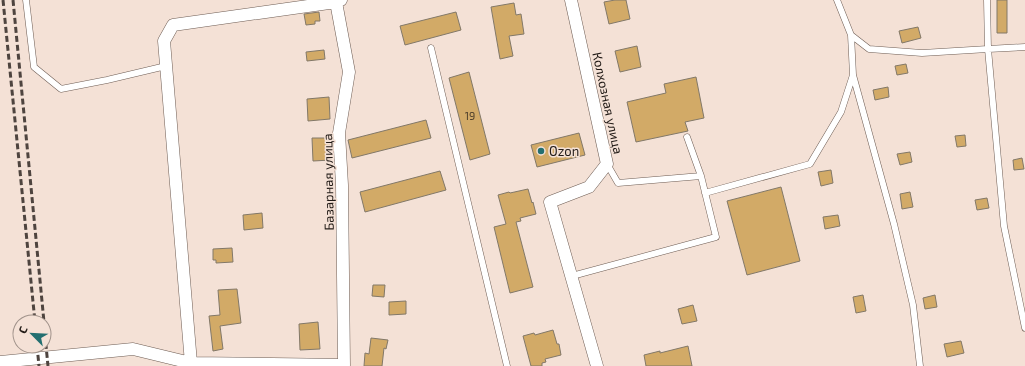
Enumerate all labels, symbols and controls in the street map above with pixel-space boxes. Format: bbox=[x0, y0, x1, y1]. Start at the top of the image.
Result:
street label: Колхозная улица bbox=[589, 51, 627, 155]
house number: 19 bbox=[465, 109, 475, 122]
street label: Базарная улица bbox=[319, 133, 337, 231]
place label: Ozon bbox=[549, 143, 579, 159]
marker: Ozon bbox=[536, 146, 546, 156]
north arrow bbox=[12, 314, 52, 354]
text: С bbox=[15, 324, 30, 335]

